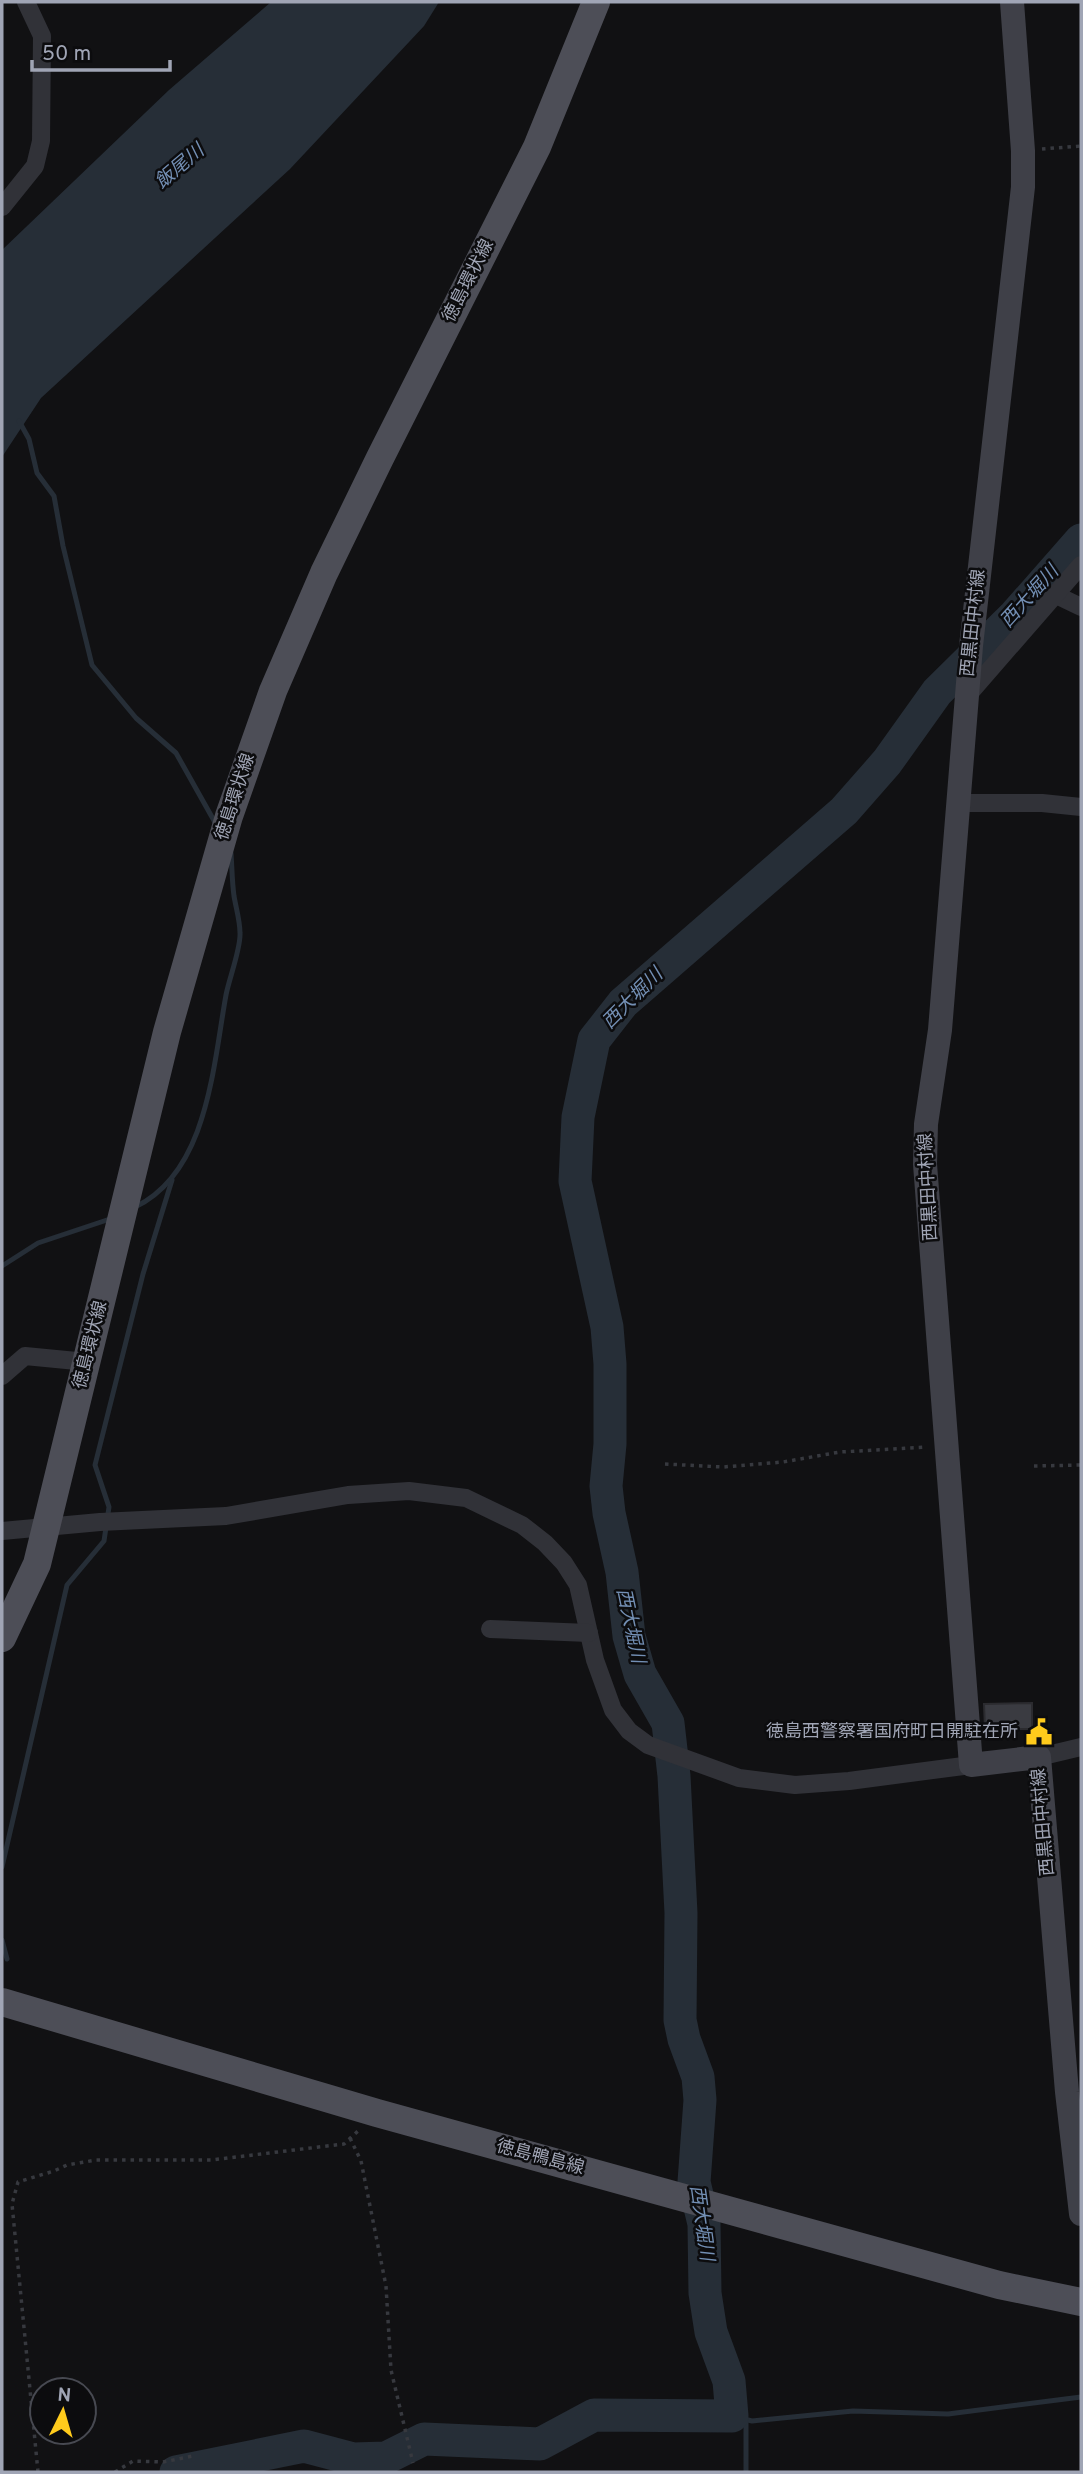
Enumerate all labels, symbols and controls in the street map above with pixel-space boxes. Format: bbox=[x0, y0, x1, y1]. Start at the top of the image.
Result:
scale bar bbox=[32, 28, 170, 72]
text: 50 m bbox=[42, 41, 91, 68]
water label: 飯尾川 bbox=[150, 138, 211, 195]
street label: 徳島環状線 bbox=[438, 236, 500, 326]
water label: 西大堀川 bbox=[996, 559, 1066, 633]
street label: 西黒田中村線 bbox=[957, 568, 991, 678]
street label: 徳島環状線 bbox=[211, 751, 261, 843]
water label: 西大堀川 bbox=[598, 962, 670, 1034]
street label: 西黒田中村線 bbox=[915, 1132, 943, 1242]
street label: 徳島環状線 bbox=[69, 1299, 113, 1391]
water label: 西大堀川 bbox=[610, 1586, 650, 1668]
public building icon: 徳島西警察署国府町日開駐在所 bbox=[1024, 1717, 1054, 1747]
place label: 徳島西警察署国府町日開駐在所 bbox=[766, 1721, 1018, 1744]
street label: 西黒田中村線 bbox=[1028, 1767, 1060, 1877]
street label: 徳島鴨島線 bbox=[494, 2135, 586, 2181]
water label: 西大堀川 bbox=[684, 2184, 718, 2264]
north arrow bbox=[28, 2376, 98, 2446]
text: N bbox=[56, 2384, 72, 2409]

